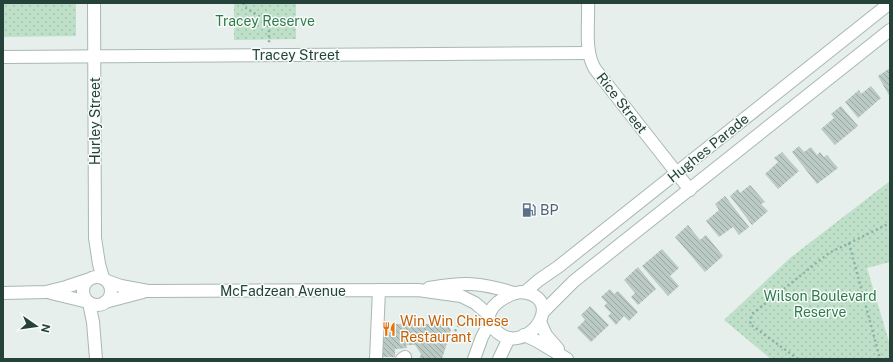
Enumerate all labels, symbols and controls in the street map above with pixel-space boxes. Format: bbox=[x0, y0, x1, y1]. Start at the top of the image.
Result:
park label: Tracey Reserve bbox=[215, 13, 315, 29]
street label: Tracey Street bbox=[252, 47, 340, 63]
street label: Rice Street bbox=[593, 69, 651, 137]
street label: Hurley Street bbox=[87, 77, 103, 165]
street label: Hughes Parade bbox=[664, 110, 752, 186]
fuel station icon: BP bbox=[521, 202, 537, 218]
place label: BP bbox=[540, 202, 558, 218]
street label: McFadzean Avenue bbox=[220, 283, 346, 299]
park label: Wilson Boulevard Reserve bbox=[764, 288, 877, 320]
north arrow bbox=[16, 306, 56, 346]
place label: Win Win Chinese Restaurant bbox=[400, 313, 509, 345]
restaurant icon: Win Win Chinese Restaurant bbox=[381, 321, 397, 337]
text: N bbox=[39, 323, 53, 334]

